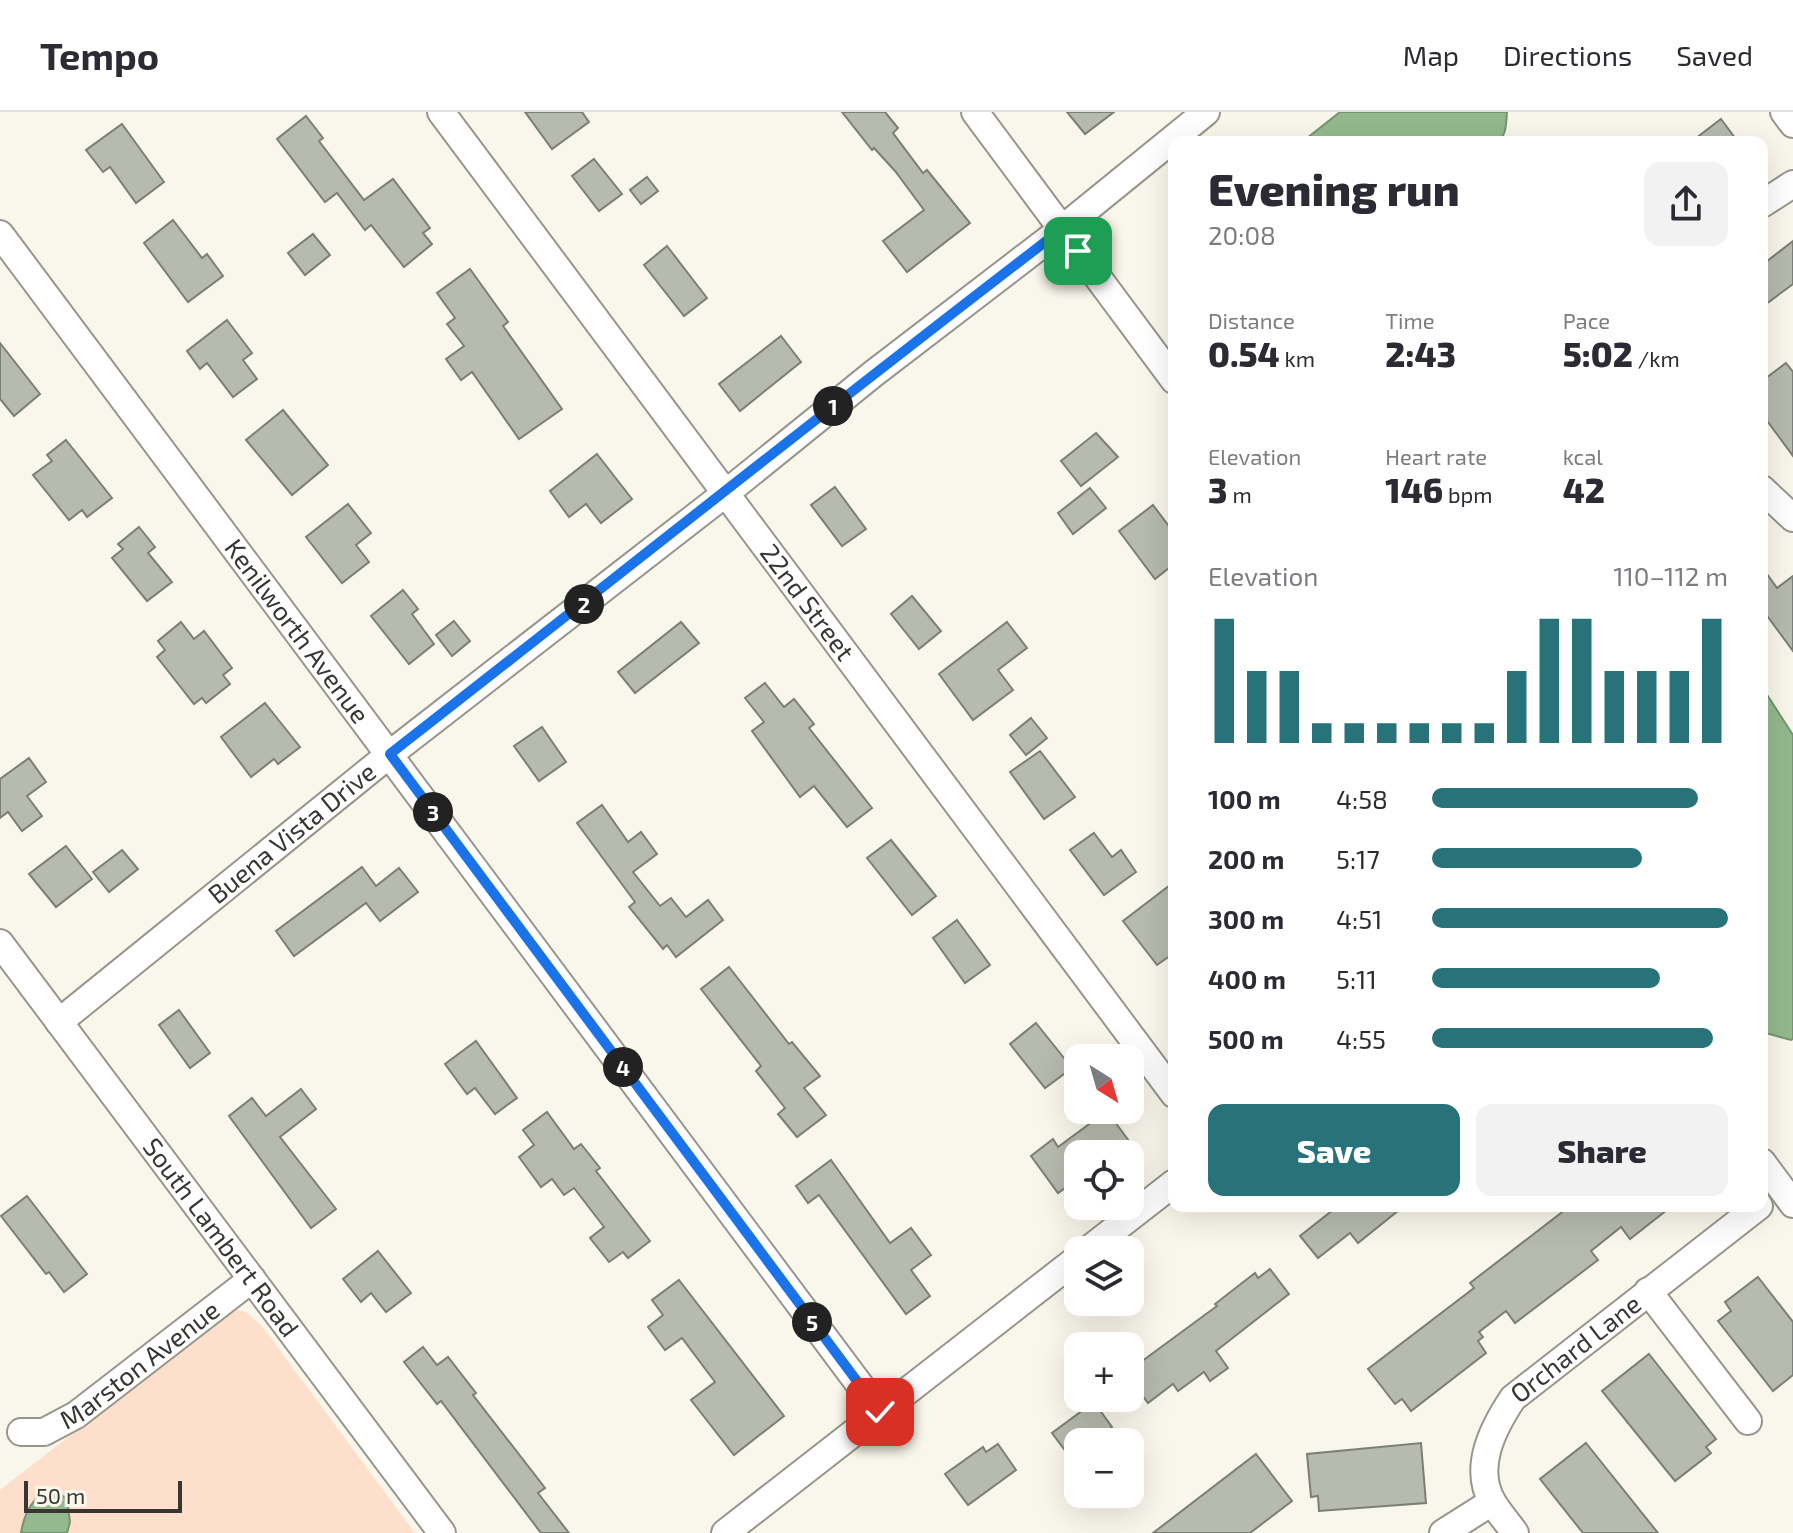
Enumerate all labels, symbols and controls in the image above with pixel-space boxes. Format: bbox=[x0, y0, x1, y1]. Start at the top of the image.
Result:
text: Tempo bbox=[40, 32, 159, 78]
text: Map bbox=[1403, 38, 1459, 72]
text: Directions bbox=[1503, 38, 1632, 72]
text: Saved bbox=[1676, 38, 1753, 72]
text: Evening run bbox=[1208, 162, 1460, 215]
button: share bbox=[1644, 162, 1728, 246]
pin bbox=[1044, 217, 1112, 285]
text: 20:08 bbox=[1208, 219, 1276, 250]
icon: arrive bbox=[1056, 229, 1100, 273]
text: Distance bbox=[1208, 307, 1295, 333]
text: Time bbox=[1385, 307, 1435, 333]
text: Pace bbox=[1563, 307, 1610, 333]
text: 0.54 bbox=[1208, 333, 1280, 374]
text: 2:43 bbox=[1385, 333, 1456, 374]
text: 5:02 bbox=[1563, 333, 1633, 374]
text: km bbox=[1280, 345, 1315, 371]
text: /km bbox=[1633, 345, 1680, 371]
pin: 1 bbox=[813, 386, 853, 426]
text: 1 bbox=[828, 393, 838, 419]
text: Elevation bbox=[1208, 443, 1301, 469]
text: Heart rate bbox=[1385, 443, 1487, 469]
text: kcal bbox=[1563, 443, 1603, 469]
text: 3 bbox=[1208, 469, 1227, 510]
text: 146 bbox=[1385, 469, 1443, 510]
text: 42 bbox=[1563, 469, 1605, 510]
text: m bbox=[1227, 481, 1252, 507]
text: bpm bbox=[1443, 481, 1493, 507]
street label: Kenilworth Avenue bbox=[219, 532, 377, 729]
street label: 22nd Street bbox=[755, 537, 862, 666]
text: Elevation bbox=[1208, 560, 1318, 591]
text: 110–112 m bbox=[1613, 560, 1728, 591]
pin: 2 bbox=[564, 584, 604, 624]
text: 2 bbox=[578, 591, 590, 617]
street label: Buena Vista Drive bbox=[201, 755, 381, 909]
text: 100 m bbox=[1208, 783, 1281, 814]
text: 4:58 bbox=[1336, 783, 1388, 814]
pin: 3 bbox=[413, 792, 453, 832]
text: 3 bbox=[427, 799, 439, 825]
text: 200 m bbox=[1208, 843, 1284, 874]
text: 5:17 bbox=[1336, 843, 1380, 874]
text: 300 m bbox=[1208, 903, 1284, 934]
text: 4:51 bbox=[1336, 903, 1382, 934]
text: 400 m bbox=[1208, 963, 1286, 994]
text: 5:11 bbox=[1336, 963, 1377, 994]
text: 500 m bbox=[1208, 1023, 1284, 1054]
text: 4:55 bbox=[1336, 1023, 1386, 1054]
north arrow bbox=[1064, 1044, 1144, 1124]
map controls bbox=[1064, 1044, 1144, 1508]
pin: 4 bbox=[603, 1047, 643, 1087]
text: 4 bbox=[616, 1054, 630, 1080]
button: Save bbox=[1208, 1104, 1460, 1196]
button: Share bbox=[1476, 1104, 1728, 1196]
street label: South Lambert Road bbox=[137, 1131, 306, 1342]
button: locate bbox=[1064, 1140, 1144, 1220]
button: layers bbox=[1064, 1236, 1144, 1316]
street label: Orchard Lane bbox=[1503, 1287, 1646, 1408]
street label: Marston Avenue bbox=[54, 1293, 225, 1435]
pin: 5 bbox=[792, 1302, 832, 1342]
text: 5 bbox=[806, 1309, 818, 1335]
button: + bbox=[1064, 1332, 1144, 1412]
pin bbox=[846, 1378, 914, 1446]
icon: check bbox=[858, 1390, 902, 1434]
button: − bbox=[1064, 1428, 1144, 1508]
scale bar bbox=[24, 1477, 182, 1513]
text: 50 m bbox=[36, 1482, 85, 1508]

